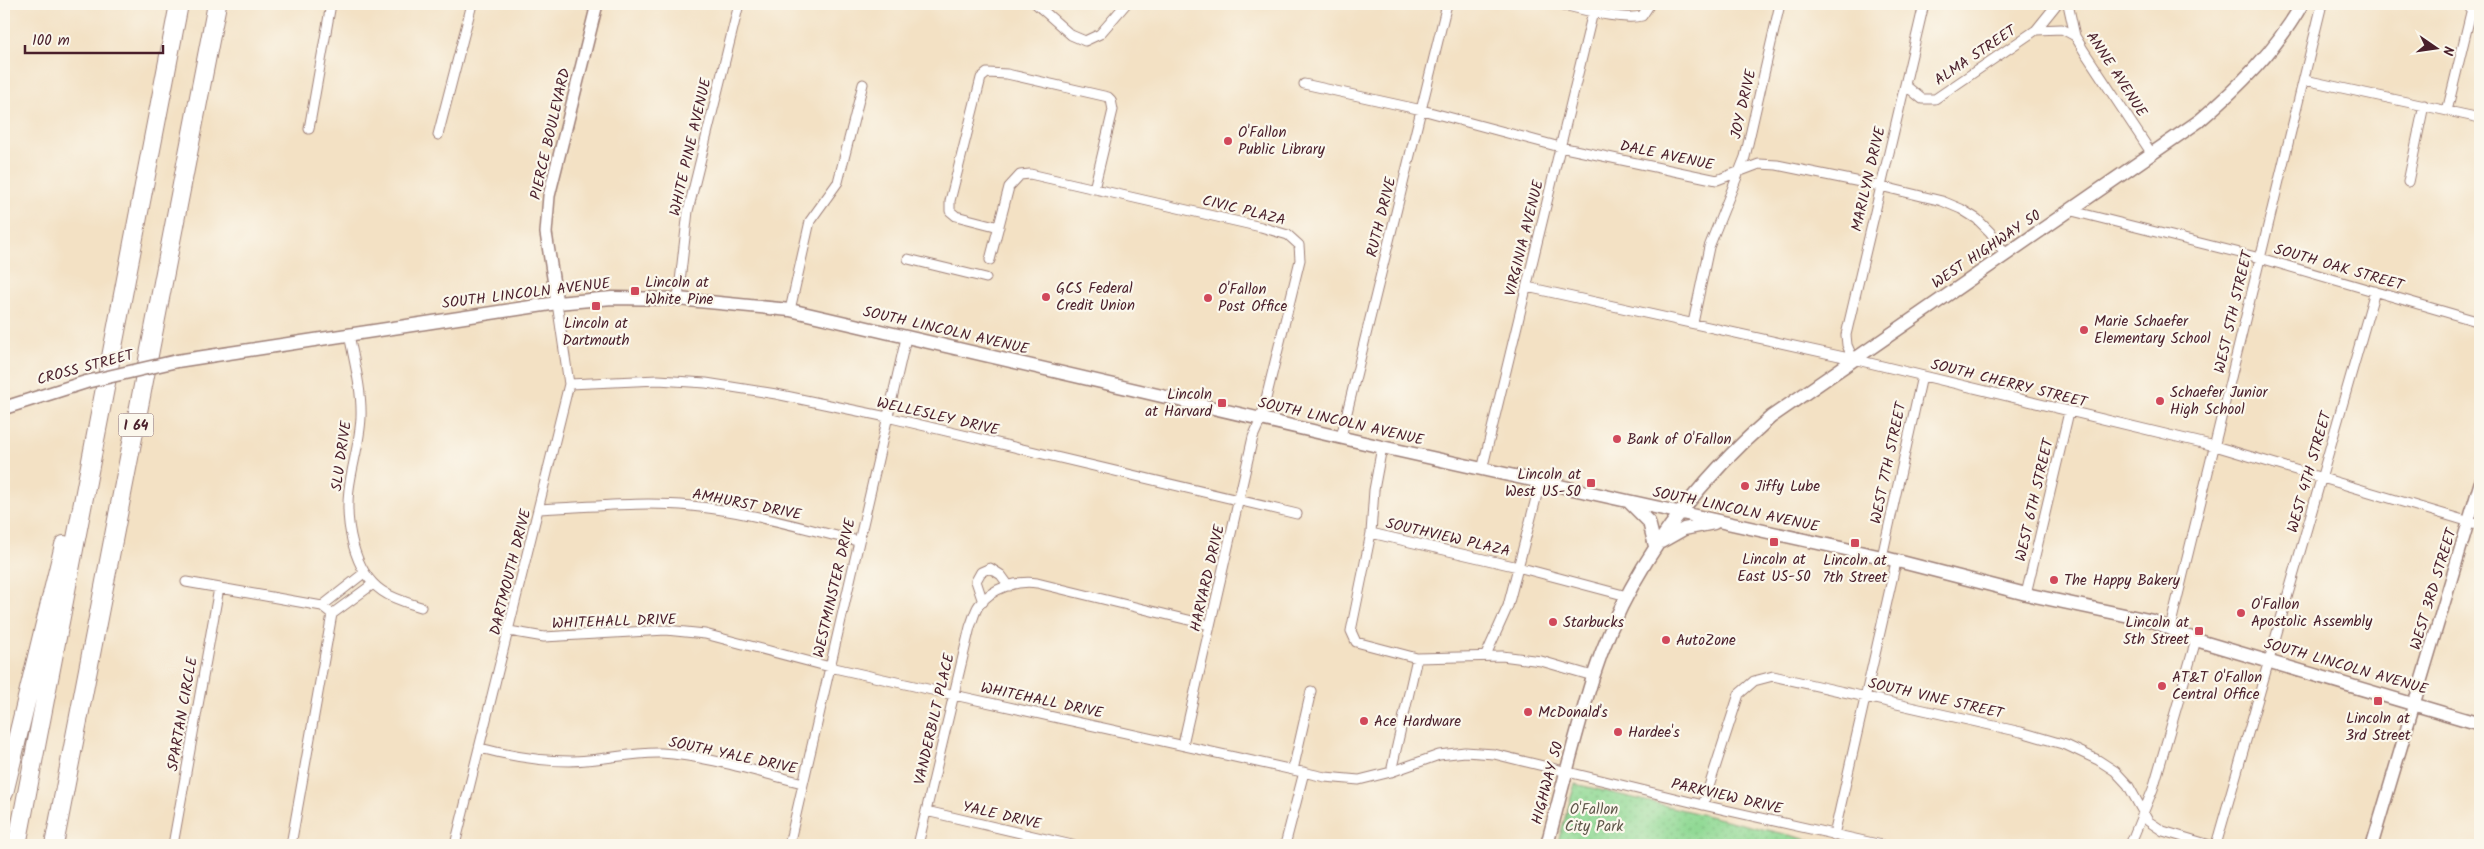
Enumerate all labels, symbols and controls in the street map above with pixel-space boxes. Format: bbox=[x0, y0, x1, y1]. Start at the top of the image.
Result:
street label: ALMA STREET bbox=[1930, 18, 2023, 92]
scale bar bbox=[25, 22, 162, 54]
north arrow bbox=[2412, 22, 2462, 72]
street label: ANNE AVENUE bbox=[2079, 27, 2154, 123]
text: 100 m bbox=[32, 29, 70, 53]
text: N bbox=[2436, 44, 2459, 58]
street label: PIERCE BOULEVARD bbox=[524, 66, 578, 202]
street label: JOY DRIVE bbox=[1724, 66, 1764, 141]
street label: WHITE PINE AVENUE bbox=[663, 75, 719, 219]
place label: O'Fallon Public Library bbox=[1238, 121, 1326, 162]
street label: MARILYN DRIVE bbox=[1845, 123, 1893, 234]
street label: DALE AVENUE bbox=[1618, 134, 1717, 178]
marker: O'Fallon Public Library bbox=[1222, 135, 1234, 147]
street label: RUTH DRIVE bbox=[1360, 174, 1404, 260]
street label: VIRGINIA AVENUE bbox=[1499, 176, 1551, 299]
street label: CIVIC PLAZA bbox=[1200, 189, 1288, 233]
street label: WEST HIGHWAY 50 bbox=[1927, 204, 2047, 295]
street label: SOUTH OAK STREET bbox=[2271, 238, 2408, 298]
street label: WEST 5TH STREET bbox=[2208, 247, 2260, 376]
place label: Lincoln at White Pine bbox=[645, 271, 714, 312]
street label: SOUTH LINCOLN AVENUE bbox=[441, 272, 613, 316]
place label: GCS Federal Credit Union bbox=[1056, 277, 1135, 318]
place label: O'Fallon Post Office bbox=[1218, 278, 1288, 319]
marker: Lincoln at White Pine bbox=[629, 285, 641, 297]
marker: GCS Federal Credit Union bbox=[1040, 291, 1052, 303]
marker: O'Fallon Post Office bbox=[1202, 292, 1214, 304]
marker: Lincoln at Dartmouth bbox=[590, 300, 602, 312]
street label: SOUTH LINCOLN AVENUE bbox=[860, 300, 1032, 362]
place label: Marie Schaefer Elementary School bbox=[2094, 310, 2211, 351]
place label: Lincoln at Dartmouth bbox=[562, 312, 630, 353]
marker: Marie Schaefer Elementary School bbox=[2078, 324, 2090, 336]
street label: CROSS STREET bbox=[34, 343, 138, 392]
street label: SOUTH CHERRY STREET bbox=[1928, 353, 2091, 416]
place label: Schaefer Junior High School bbox=[2170, 381, 2268, 422]
place label: Lincoln at Harvard bbox=[1145, 383, 1213, 424]
street label: WELLESLEY DRIVE bbox=[874, 391, 1003, 443]
street label: SOUTH LINCOLN AVENUE bbox=[1255, 391, 1427, 453]
marker: Schaefer Junior High School bbox=[2154, 395, 2166, 407]
marker: Lincoln at Harvard bbox=[1216, 397, 1228, 409]
street label: WEST 7TH STREET bbox=[1864, 398, 1914, 526]
street label: WEST 4TH STREET bbox=[2281, 407, 2339, 536]
road number: I 64 bbox=[118, 414, 154, 436]
street label: SLU DRIVE bbox=[325, 418, 359, 493]
place label: Bank of O'Fallon bbox=[1627, 428, 1731, 452]
marker: Bank of O'Fallon bbox=[1611, 433, 1623, 445]
street label: WEST 6TH STREET bbox=[2009, 435, 2061, 564]
place label: Lincoln at West US-50 bbox=[1505, 463, 1581, 504]
place label: Jiffy Lube bbox=[1755, 475, 1820, 499]
marker: Lincoln at West US-50 bbox=[1585, 477, 1597, 489]
marker: Jiffy Lube bbox=[1739, 480, 1751, 492]
street label: SOUTH LINCOLN AVENUE bbox=[1650, 481, 1822, 540]
street label: AMHURST DRIVE bbox=[690, 483, 805, 528]
street label: DARTMOUTH DRIVE bbox=[484, 505, 539, 638]
street label: SOUTHVIEW PLAZA bbox=[1383, 512, 1512, 564]
street label: WESTMINSTER DRIVE bbox=[807, 515, 863, 660]
street label: HARVARD DRIVE bbox=[1184, 521, 1232, 634]
street label: WEST 3RD STREET bbox=[2404, 524, 2464, 653]
marker: Lincoln at East US-50 bbox=[1768, 536, 1780, 548]
marker: Lincoln at 7th Street bbox=[1849, 537, 1861, 549]
place label: Lincoln at East US-50 bbox=[1737, 548, 1811, 589]
place label: Lincoln at 7th Street bbox=[1823, 549, 1888, 590]
place label: The Happy Bakery bbox=[2064, 569, 2181, 593]
marker: The Happy Bakery bbox=[2048, 574, 2060, 586]
place label: O'Fallon Apostolic Assembly bbox=[2251, 593, 2373, 634]
marker: O'Fallon Apostolic Assembly bbox=[2235, 607, 2247, 619]
street label: WHITEHALL DRIVE bbox=[551, 608, 678, 636]
place label: Starbucks bbox=[1563, 611, 1625, 635]
place label: Lincoln at 5th Street bbox=[2123, 611, 2189, 652]
marker: Starbucks bbox=[1547, 616, 1559, 628]
marker: Lincoln at 5th Street bbox=[2193, 625, 2205, 637]
place label: AutoZone bbox=[1676, 629, 1736, 653]
street label: SOUTH LINCOLN AVENUE bbox=[2261, 632, 2432, 702]
marker: AutoZone bbox=[1660, 634, 1672, 646]
street label: VANDERBILT PLACE bbox=[908, 650, 962, 787]
street label: SPARTAN CIRCLE bbox=[161, 654, 205, 773]
place label: AT&T O'Fallon Central Office bbox=[2172, 666, 2262, 707]
street label: SOUTH VINE STREET bbox=[1866, 672, 2008, 727]
street label: WHITEHALL DRIVE bbox=[978, 676, 1106, 726]
marker: AT&T O'Fallon Central Office bbox=[2156, 680, 2168, 692]
marker: Lincoln at 3rd Street bbox=[2372, 695, 2384, 707]
place label: McDonald's bbox=[1538, 701, 1608, 725]
marker: McDonald's bbox=[1522, 706, 1534, 718]
place label: Lincoln at 3rd Street bbox=[2345, 707, 2411, 748]
place label: Ace Hardware bbox=[1374, 710, 1461, 734]
marker: Ace Hardware bbox=[1358, 715, 1370, 727]
place label: Hardee's bbox=[1628, 721, 1680, 745]
marker: Hardee's bbox=[1612, 726, 1624, 738]
street label: SOUTH YALE DRIVE bbox=[666, 731, 800, 782]
street label: HIGHWAY 50 bbox=[1525, 739, 1571, 827]
street label: PARKVIEW DRIVE bbox=[1669, 772, 1786, 822]
street label: YALE DRIVE bbox=[960, 795, 1045, 837]
park label: O'Fallon City Park bbox=[1565, 798, 1624, 839]

